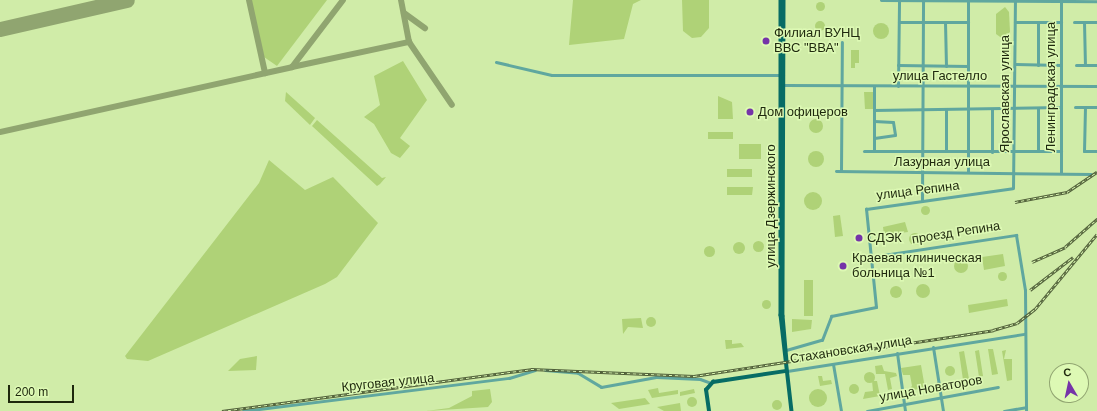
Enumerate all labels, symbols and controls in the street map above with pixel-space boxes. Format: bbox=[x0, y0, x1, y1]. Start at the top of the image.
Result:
street label: Ленинградская улица bbox=[1043, 22, 1059, 152]
place label: Филиал ВУНЦ ВВС "ВВА" bbox=[774, 26, 860, 57]
street label: Ярославская улица bbox=[997, 35, 1013, 153]
marker: Филиал ВУНЦ ВВС "ВВА" bbox=[761, 36, 771, 46]
street label: улица Гастелло bbox=[893, 68, 987, 84]
place label: Дом офицеров bbox=[758, 104, 848, 120]
marker: Дом офицеров bbox=[745, 107, 755, 117]
street label: улица Дзержинского bbox=[763, 144, 779, 268]
street label: Лазурная улица bbox=[894, 154, 990, 170]
street label: улица Репина bbox=[876, 178, 960, 204]
street label: проезд Репина bbox=[911, 218, 1001, 248]
place label: СДЭК bbox=[867, 230, 902, 246]
marker: СДЭК bbox=[854, 233, 864, 243]
place label: Краевая клиническая больница №1 bbox=[852, 251, 982, 282]
marker: Краевая клиническая больница №1 bbox=[837, 260, 849, 272]
street label: Стахановская улица bbox=[789, 333, 913, 367]
north arrow bbox=[1049, 363, 1089, 403]
text: С bbox=[1062, 366, 1072, 379]
street label: Круговая улица bbox=[341, 370, 435, 396]
street label: улица Новаторов bbox=[878, 372, 984, 406]
scale bar bbox=[10, 377, 76, 403]
text: 200 m bbox=[15, 385, 48, 399]

